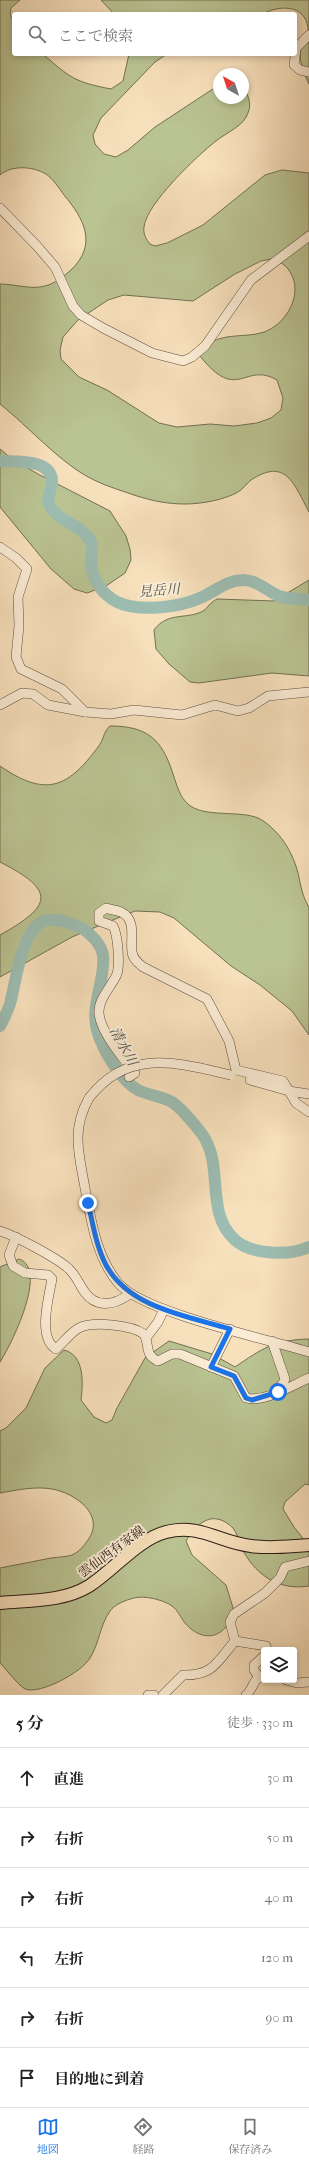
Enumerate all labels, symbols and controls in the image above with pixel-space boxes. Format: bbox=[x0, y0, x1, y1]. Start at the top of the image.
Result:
search box bbox=[12, 12, 297, 56]
icon: search bbox=[26, 23, 48, 45]
text: ここで検索 bbox=[58, 27, 133, 45]
north arrow bbox=[213, 68, 249, 104]
water label: 見岳川 bbox=[137, 580, 183, 600]
water label: 清水川 bbox=[106, 1024, 142, 1070]
route end bbox=[79, 1194, 97, 1212]
route start bbox=[269, 1383, 287, 1401]
street label: 雲仙西有家線 bbox=[75, 1522, 147, 1580]
map controls bbox=[261, 1647, 297, 1683]
button: layers bbox=[261, 1647, 297, 1683]
text: 5 分 bbox=[16, 1713, 44, 1733]
text: 徒歩 · 330 m bbox=[227, 1715, 293, 1730]
icon: ahead bbox=[16, 1767, 38, 1789]
text: 直進 bbox=[54, 1770, 84, 1788]
text: 30 m bbox=[267, 1770, 293, 1785]
icon: right bbox=[16, 1827, 38, 1849]
text: 右折 bbox=[54, 1830, 84, 1848]
text: 50 m bbox=[267, 1830, 293, 1845]
icon: right bbox=[16, 1887, 38, 1909]
text: 右折 bbox=[54, 1890, 84, 1908]
text: 40 m bbox=[265, 1890, 293, 1905]
icon: left bbox=[16, 1947, 38, 1969]
text: 左折 bbox=[54, 1950, 84, 1968]
text: 120 m bbox=[261, 1950, 293, 1965]
icon: right bbox=[16, 2007, 38, 2029]
text: 右折 bbox=[54, 2010, 84, 2028]
text: 90 m bbox=[265, 2010, 293, 2025]
icon: arrive bbox=[16, 2067, 38, 2089]
text: 目的地に到着 bbox=[54, 2070, 144, 2088]
tab: 地図 bbox=[37, 2116, 59, 2156]
tab: 経路 bbox=[132, 2116, 154, 2156]
tab: 保存済み bbox=[228, 2116, 272, 2156]

